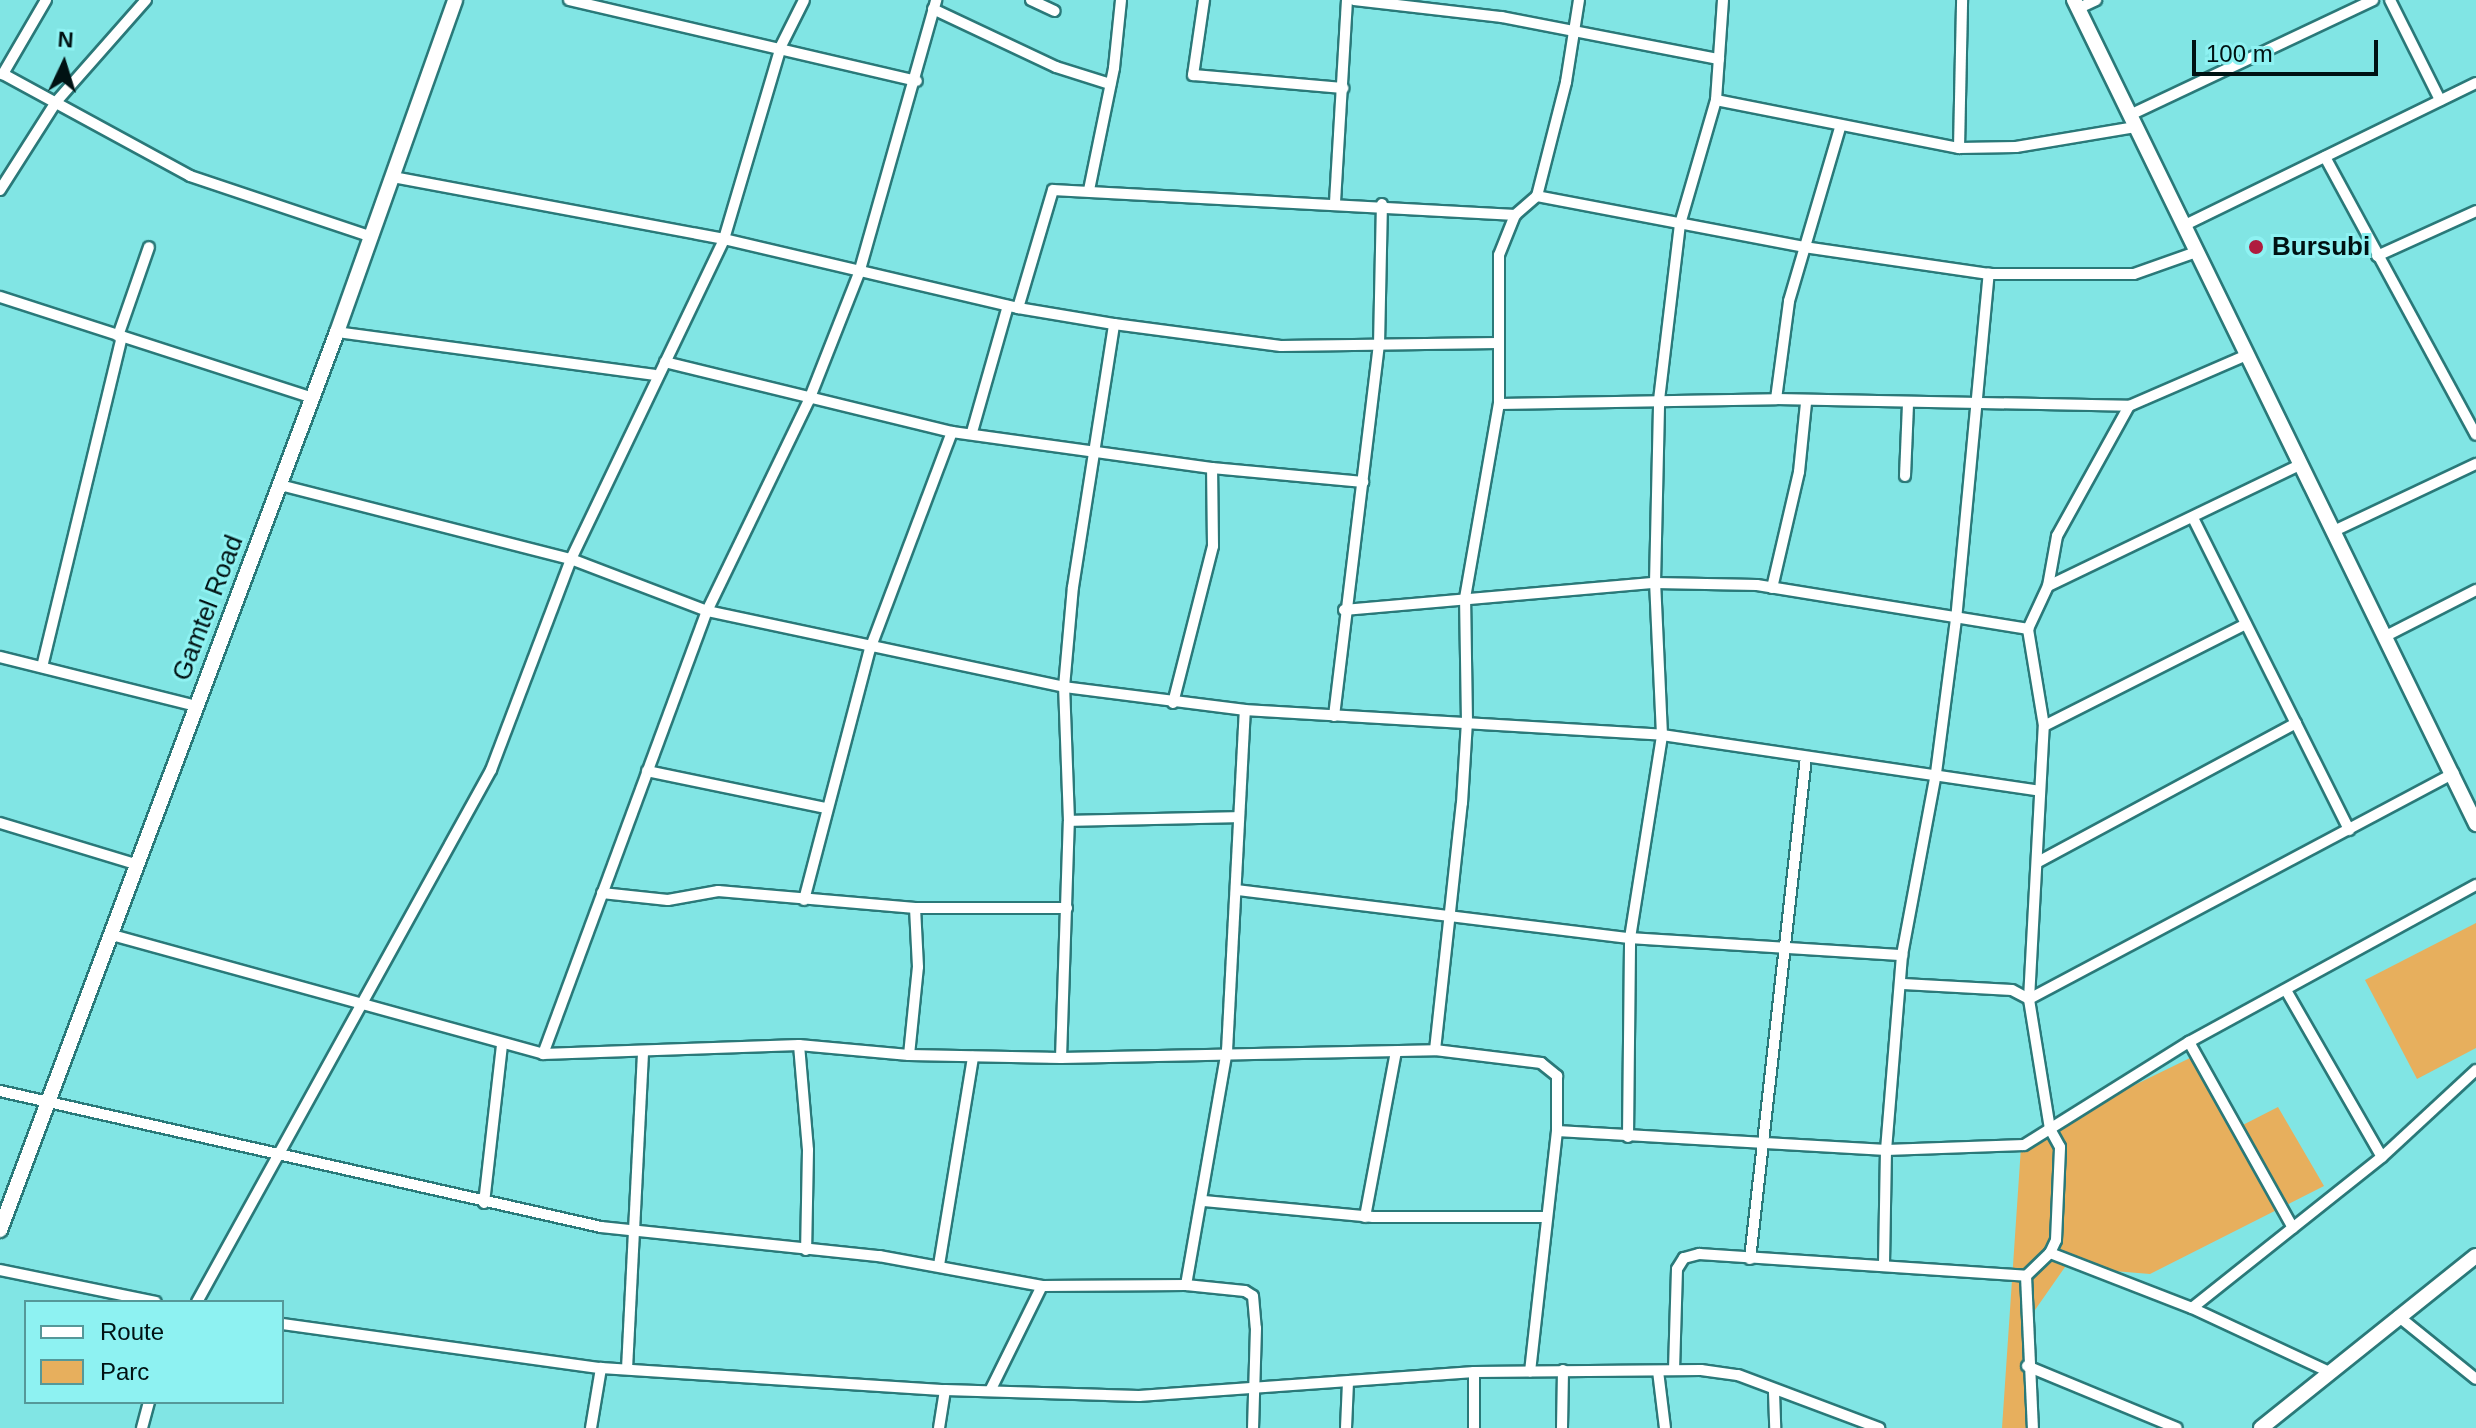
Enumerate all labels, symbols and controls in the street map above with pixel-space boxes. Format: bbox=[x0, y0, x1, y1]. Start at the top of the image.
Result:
north arrow bbox=[24, 24, 104, 104]
scale bar bbox=[2196, 24, 2382, 74]
text: N bbox=[57, 27, 74, 53]
text: 100 m bbox=[2206, 40, 2273, 67]
place label: Bursubi bbox=[2272, 231, 2370, 263]
marker: Bursubi bbox=[2247, 238, 2265, 256]
street label: Gamtel Road bbox=[166, 531, 250, 685]
legend bbox=[24, 1300, 284, 1404]
text: Route bbox=[100, 1318, 164, 1345]
text: Parc bbox=[100, 1358, 149, 1385]

